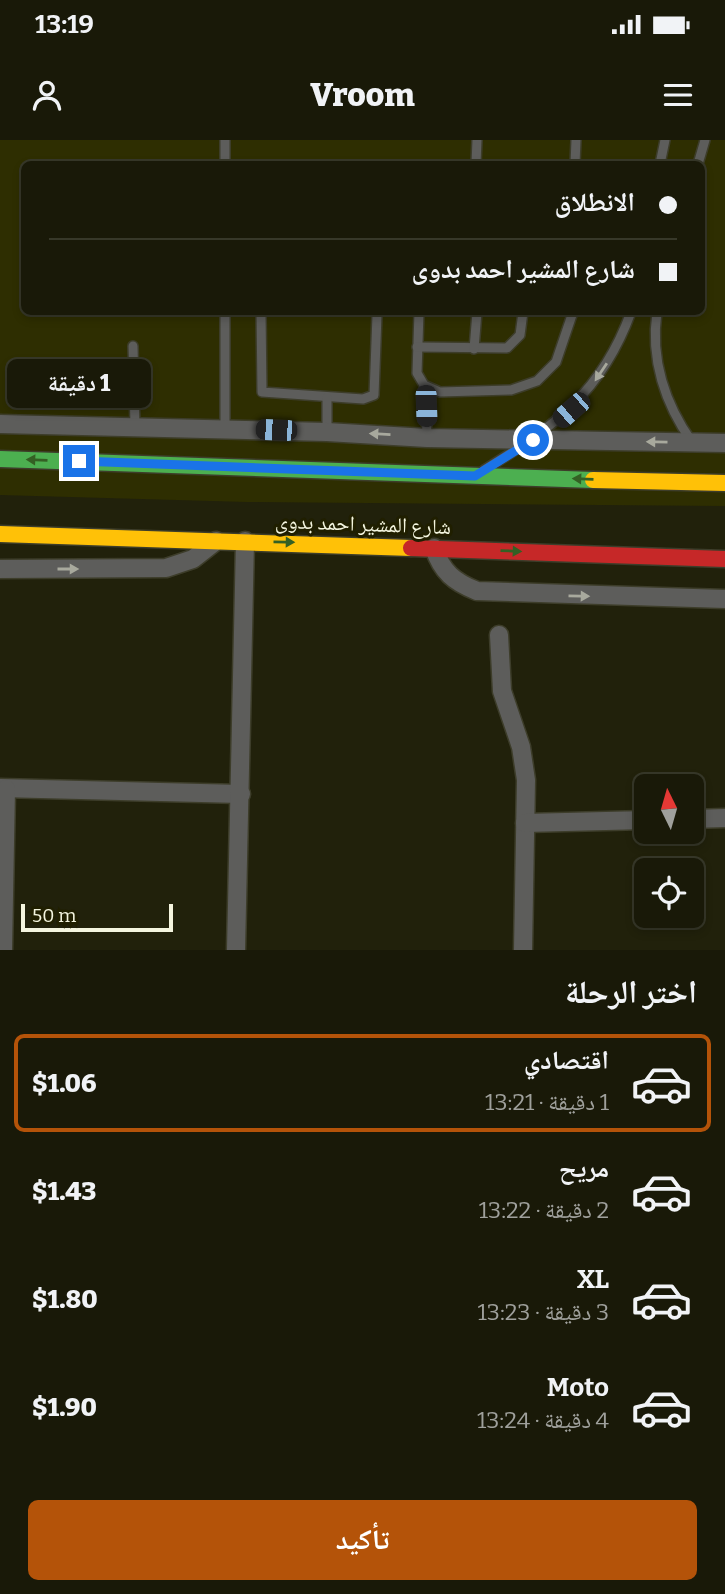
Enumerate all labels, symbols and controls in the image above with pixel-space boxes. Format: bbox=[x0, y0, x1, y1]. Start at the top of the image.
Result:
text: 13:19 bbox=[35, 9, 94, 40]
icon: person bbox=[28, 76, 66, 114]
text: Vroom bbox=[310, 76, 415, 114]
icon: menu bbox=[659, 76, 697, 114]
text: الانطلاق bbox=[555, 187, 635, 218]
text: شارع المشير احمد بدوى bbox=[411, 254, 635, 285]
callout: 1 دقيقة bbox=[7, 359, 151, 408]
one-way arrow bbox=[595, 363, 608, 382]
text: 1 دقيقة bbox=[48, 369, 110, 397]
car bbox=[415, 385, 438, 427]
car bbox=[549, 388, 594, 432]
car bbox=[255, 419, 298, 441]
route start bbox=[517, 424, 549, 456]
one-way arrow bbox=[369, 429, 391, 440]
one-way arrow bbox=[646, 436, 668, 447]
route end bbox=[63, 445, 95, 477]
one-way arrow bbox=[26, 454, 48, 465]
one-way arrow bbox=[572, 473, 594, 485]
street label: شارع المشير احمد بدوى bbox=[275, 508, 451, 540]
one-way arrow bbox=[273, 536, 295, 548]
one-way arrow bbox=[500, 546, 522, 557]
one-way arrow bbox=[57, 563, 79, 575]
one-way arrow bbox=[568, 590, 590, 601]
north arrow bbox=[634, 774, 704, 844]
map controls bbox=[634, 774, 704, 928]
button: locate bbox=[634, 858, 704, 928]
scale bar bbox=[21, 901, 173, 933]
text: 50 m bbox=[32, 904, 76, 927]
text: اختر الرحلة bbox=[565, 973, 697, 1011]
text: اقتصادي bbox=[524, 1045, 609, 1076]
icon: car bbox=[630, 1052, 693, 1115]
text: $1.06 bbox=[32, 1068, 96, 1099]
text: 1 دقيقة · 13:21 bbox=[485, 1088, 609, 1116]
text: مريح bbox=[559, 1153, 609, 1184]
icon: car bbox=[630, 1160, 693, 1223]
text: $1.43 bbox=[32, 1176, 96, 1207]
text: 2 دقيقة · 13:22 bbox=[479, 1196, 609, 1224]
text: XL bbox=[577, 1264, 609, 1295]
icon: car bbox=[630, 1268, 693, 1331]
text: $1.80 bbox=[32, 1284, 98, 1315]
text: 3 دقيقة · 13:23 bbox=[478, 1298, 609, 1326]
text: Moto bbox=[547, 1372, 609, 1403]
icon: car bbox=[630, 1376, 693, 1439]
text: $1.90 bbox=[32, 1392, 97, 1423]
text: 4 دقيقة · 13:24 bbox=[477, 1406, 609, 1434]
button: تأكيد bbox=[28, 1500, 697, 1580]

